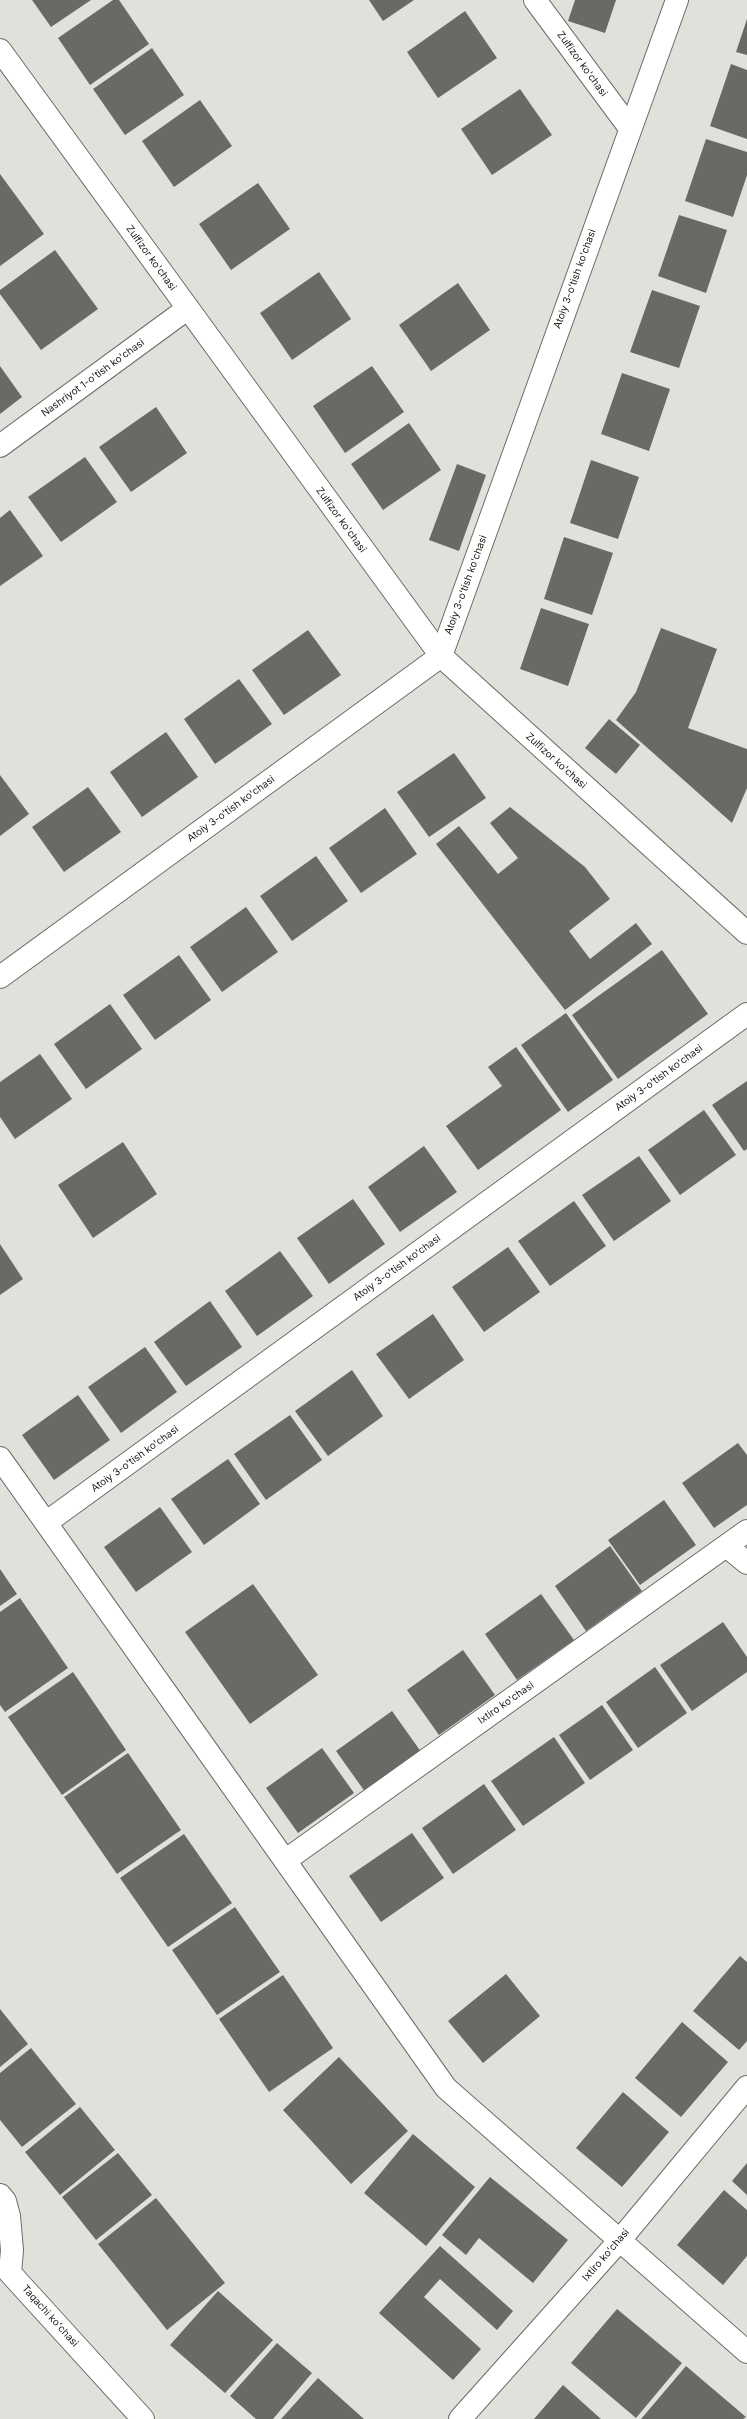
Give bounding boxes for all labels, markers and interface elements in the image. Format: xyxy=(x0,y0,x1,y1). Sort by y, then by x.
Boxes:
street label: Zulfizor ko'chasi xyxy=(554,29,610,99)
street label: Zulfizor ko'chasi xyxy=(123,223,179,293)
street label: Atoiy 3-o'tish ko'chasi xyxy=(551,228,599,330)
street label: Nashriyot 1-o'tish ko'chasi xyxy=(39,337,147,419)
street label: Zulfizor ko'chasi xyxy=(313,485,369,555)
street label: Atoiy 3-o'tish ko'chasi xyxy=(442,534,490,636)
street label: Zulfizor ko'chasi xyxy=(523,731,589,791)
street label: Atoiy 3-o'tish ko'chasi xyxy=(185,773,277,845)
street label: Atoiy 3-o'tish ko'chasi xyxy=(613,1042,705,1114)
street label: Atoiy 3-o'tish ko'chasi xyxy=(351,1232,443,1304)
street label: Atoiy 3-o'tish ko'chasi xyxy=(89,1423,181,1495)
street label: Ixtiro ko'chasi xyxy=(476,1679,536,1727)
street label: Ixtiro ko'chasi xyxy=(580,2226,632,2284)
street label: Taqachi koʻchasi xyxy=(19,2283,81,2349)

